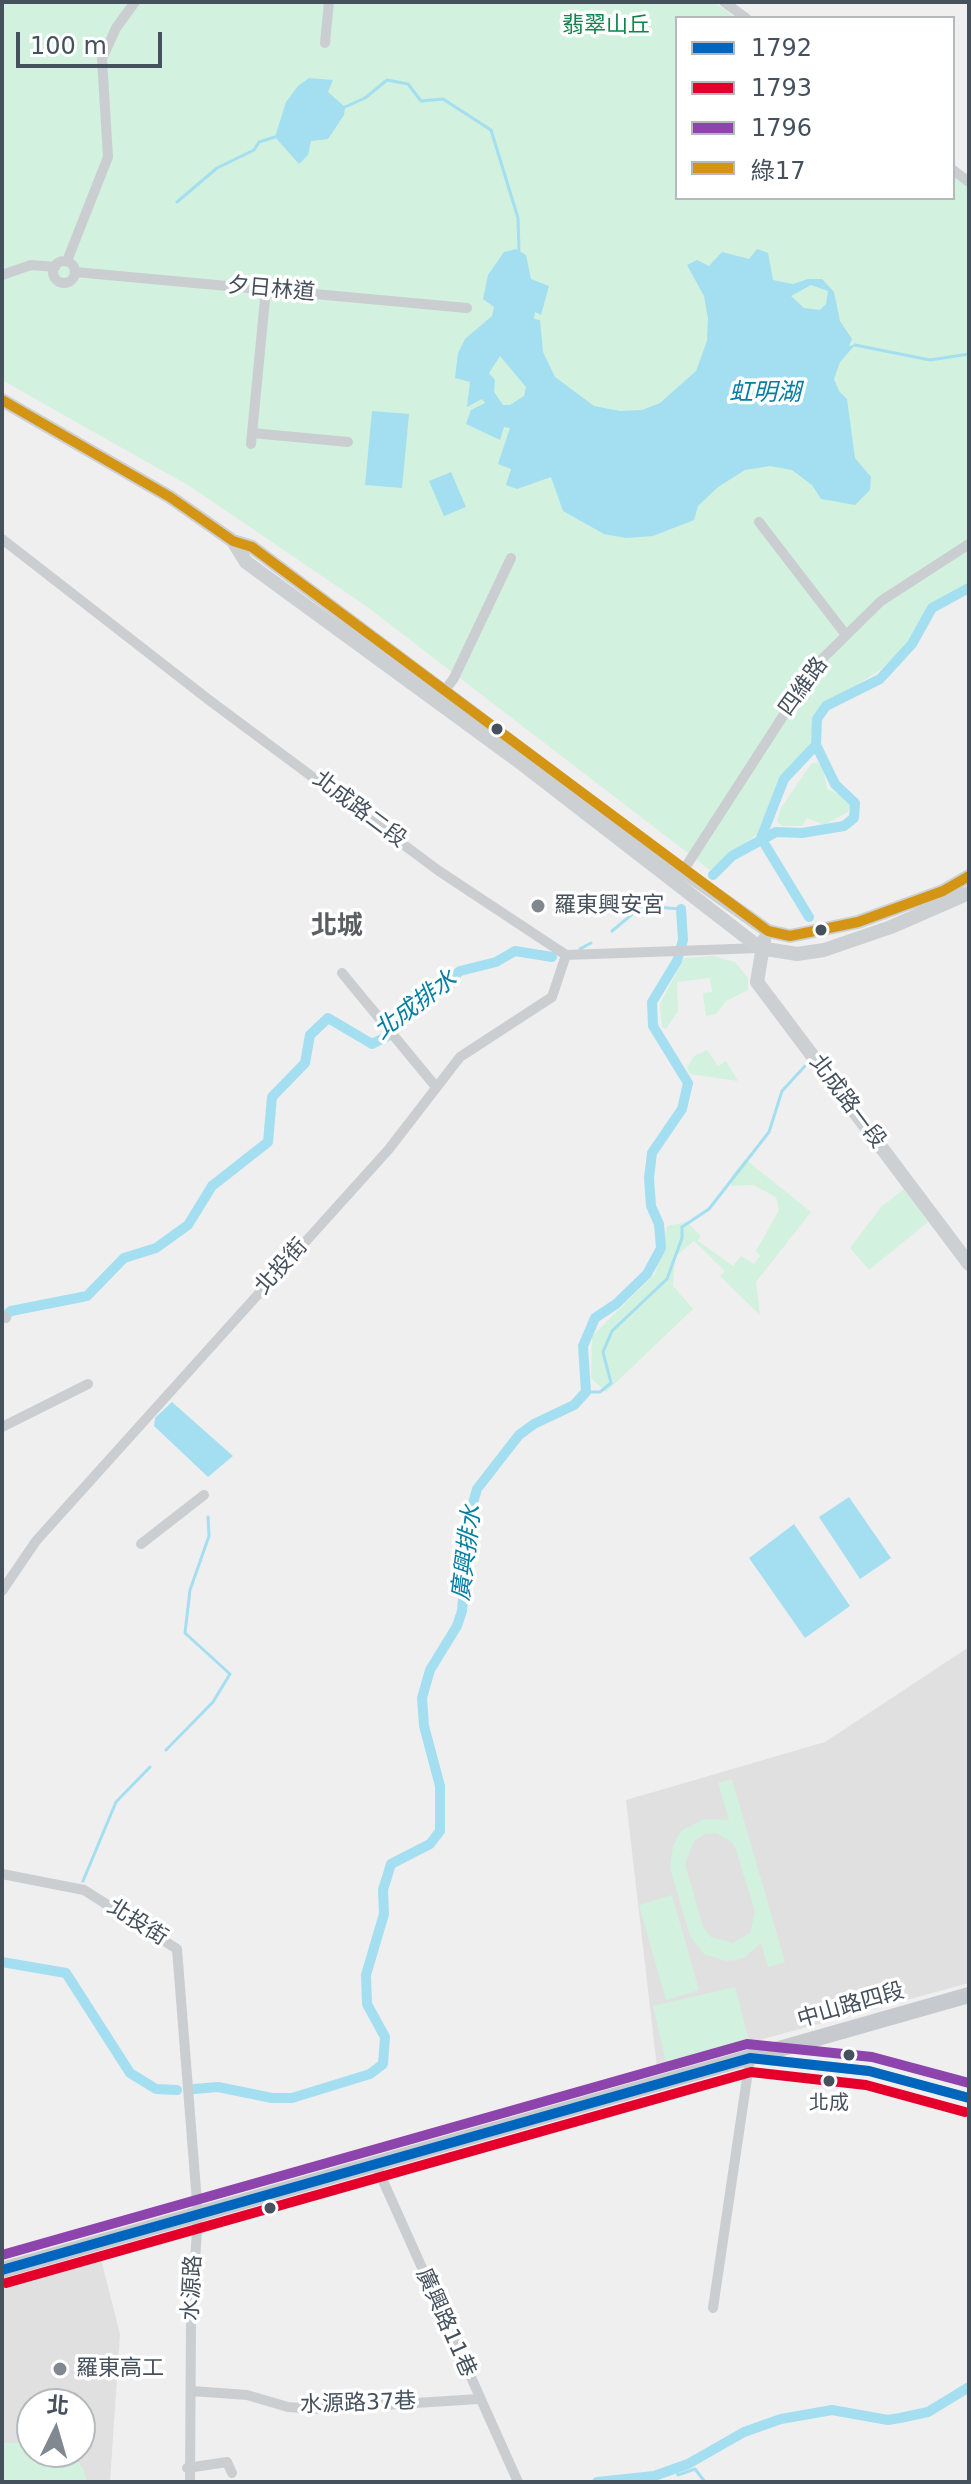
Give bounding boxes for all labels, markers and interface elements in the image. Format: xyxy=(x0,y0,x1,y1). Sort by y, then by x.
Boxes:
park label: 翡翠山丘 xyxy=(562,13,650,39)
scale bar xyxy=(20,16,166,66)
legend xyxy=(675,16,955,200)
text: 100 m xyxy=(30,32,107,60)
text: 1792 xyxy=(751,34,812,62)
text: 1793 xyxy=(751,74,812,102)
text: 1796 xyxy=(751,114,812,142)
text: 綠17 xyxy=(751,157,806,185)
street label: 夕日林道 xyxy=(226,273,316,307)
water label: 虹明湖 xyxy=(729,380,801,408)
street label: 四維路 xyxy=(774,653,834,721)
unlabelled marker xyxy=(489,721,505,737)
street label: 北成路二段 xyxy=(307,766,411,854)
place label: 羅東興安宮 xyxy=(554,893,664,919)
marker: 羅東興安宮 xyxy=(529,897,547,915)
district label: 北城 xyxy=(311,911,363,943)
unlabelled marker xyxy=(813,922,829,938)
water label: 北成排水 xyxy=(369,966,463,1046)
street label: 北成路一段 xyxy=(803,1050,891,1154)
street label: 北投街 xyxy=(250,1234,314,1300)
water label: 廣興排水 xyxy=(448,1504,488,1602)
street label: 北投街 xyxy=(102,1894,172,1952)
street label: 中山路四段 xyxy=(794,1978,908,2034)
unlabelled marker xyxy=(841,2047,857,2063)
marker: 北成 xyxy=(821,2073,837,2089)
place label: 北成 xyxy=(809,2092,849,2116)
unlabelled marker xyxy=(262,2200,278,2216)
street label: 水源路 xyxy=(178,2254,208,2322)
street label: 廣興路11巷 xyxy=(409,2265,481,2381)
place label: 羅東高工 xyxy=(76,2356,164,2382)
marker: 羅東高工 xyxy=(51,2360,69,2378)
north arrow xyxy=(16,2388,96,2468)
street label: 水源路37巷 xyxy=(300,2389,416,2419)
text: 北 xyxy=(46,2392,70,2419)

